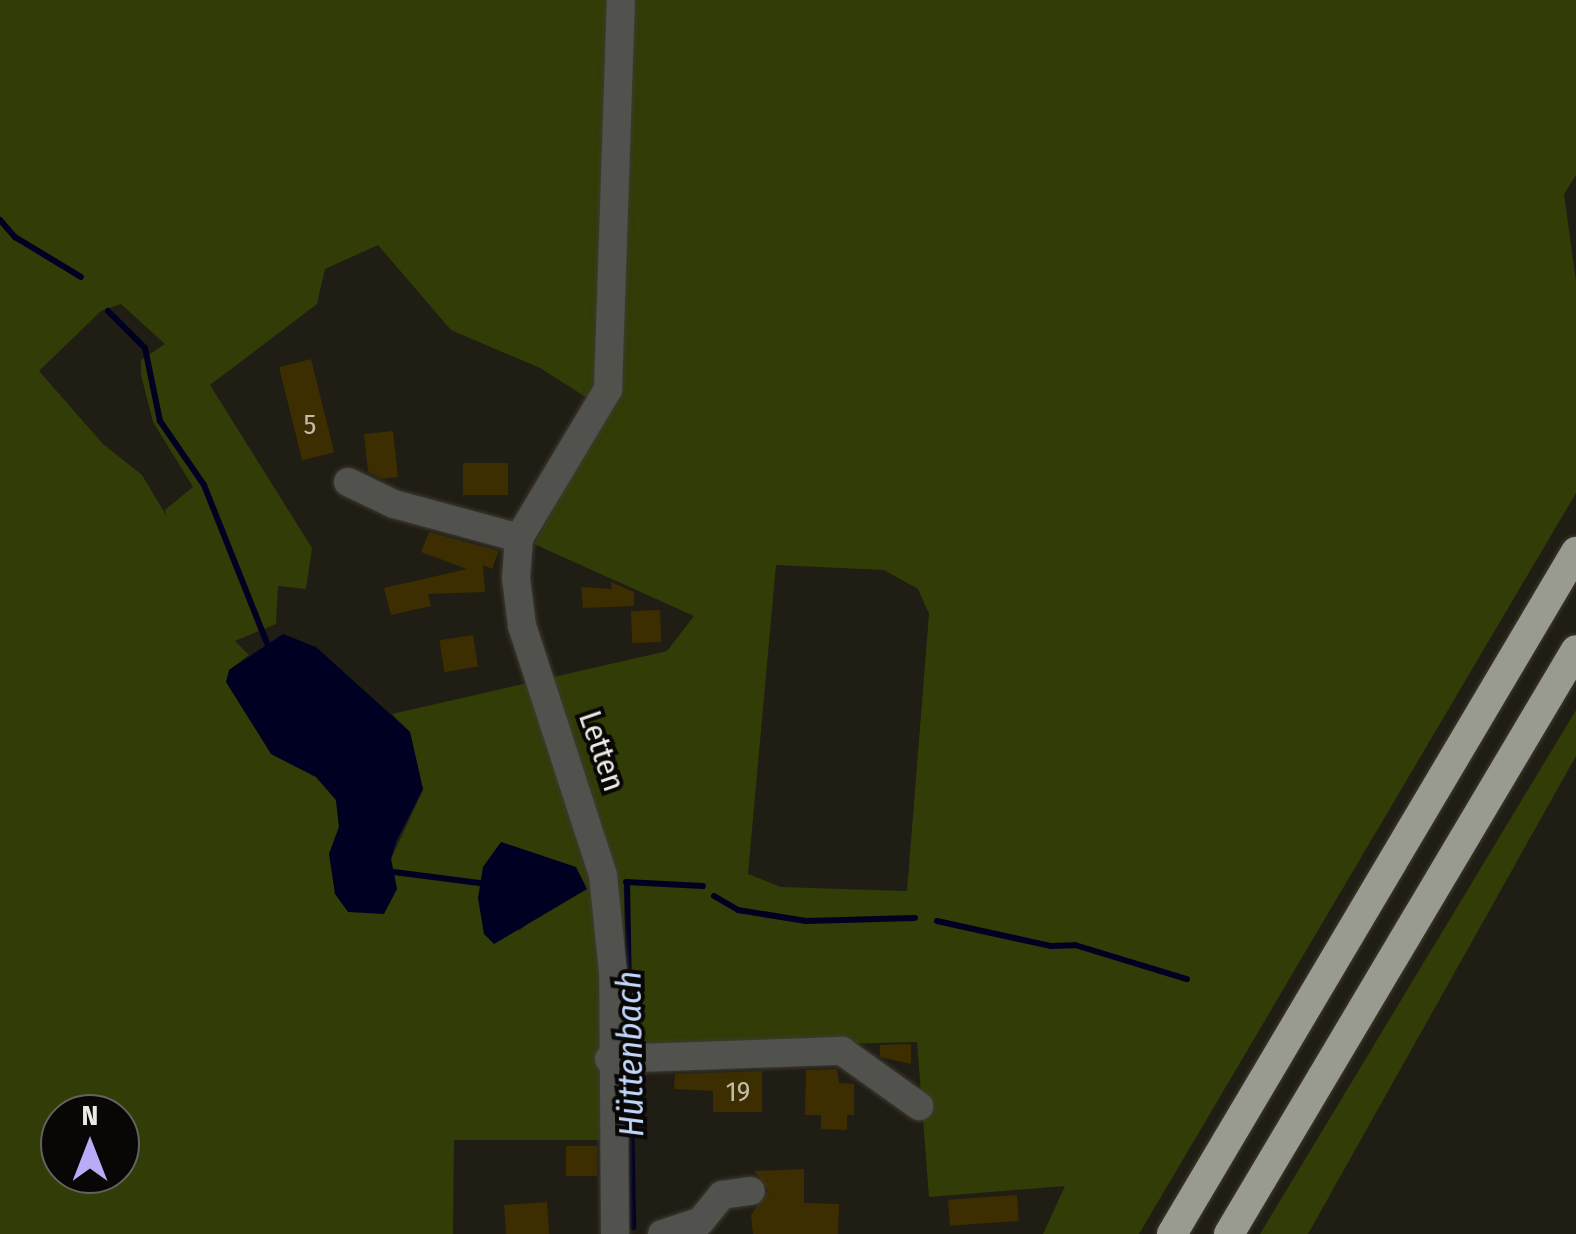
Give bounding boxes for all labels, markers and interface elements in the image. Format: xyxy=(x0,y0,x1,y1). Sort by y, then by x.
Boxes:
house number: 5 xyxy=(304,408,316,442)
street label: Letten xyxy=(570,706,634,796)
water label: Hüttenbach xyxy=(608,971,652,1137)
house number: 19 xyxy=(726,1075,750,1109)
north arrow xyxy=(40,1094,140,1194)
text: N xyxy=(82,1099,98,1132)

